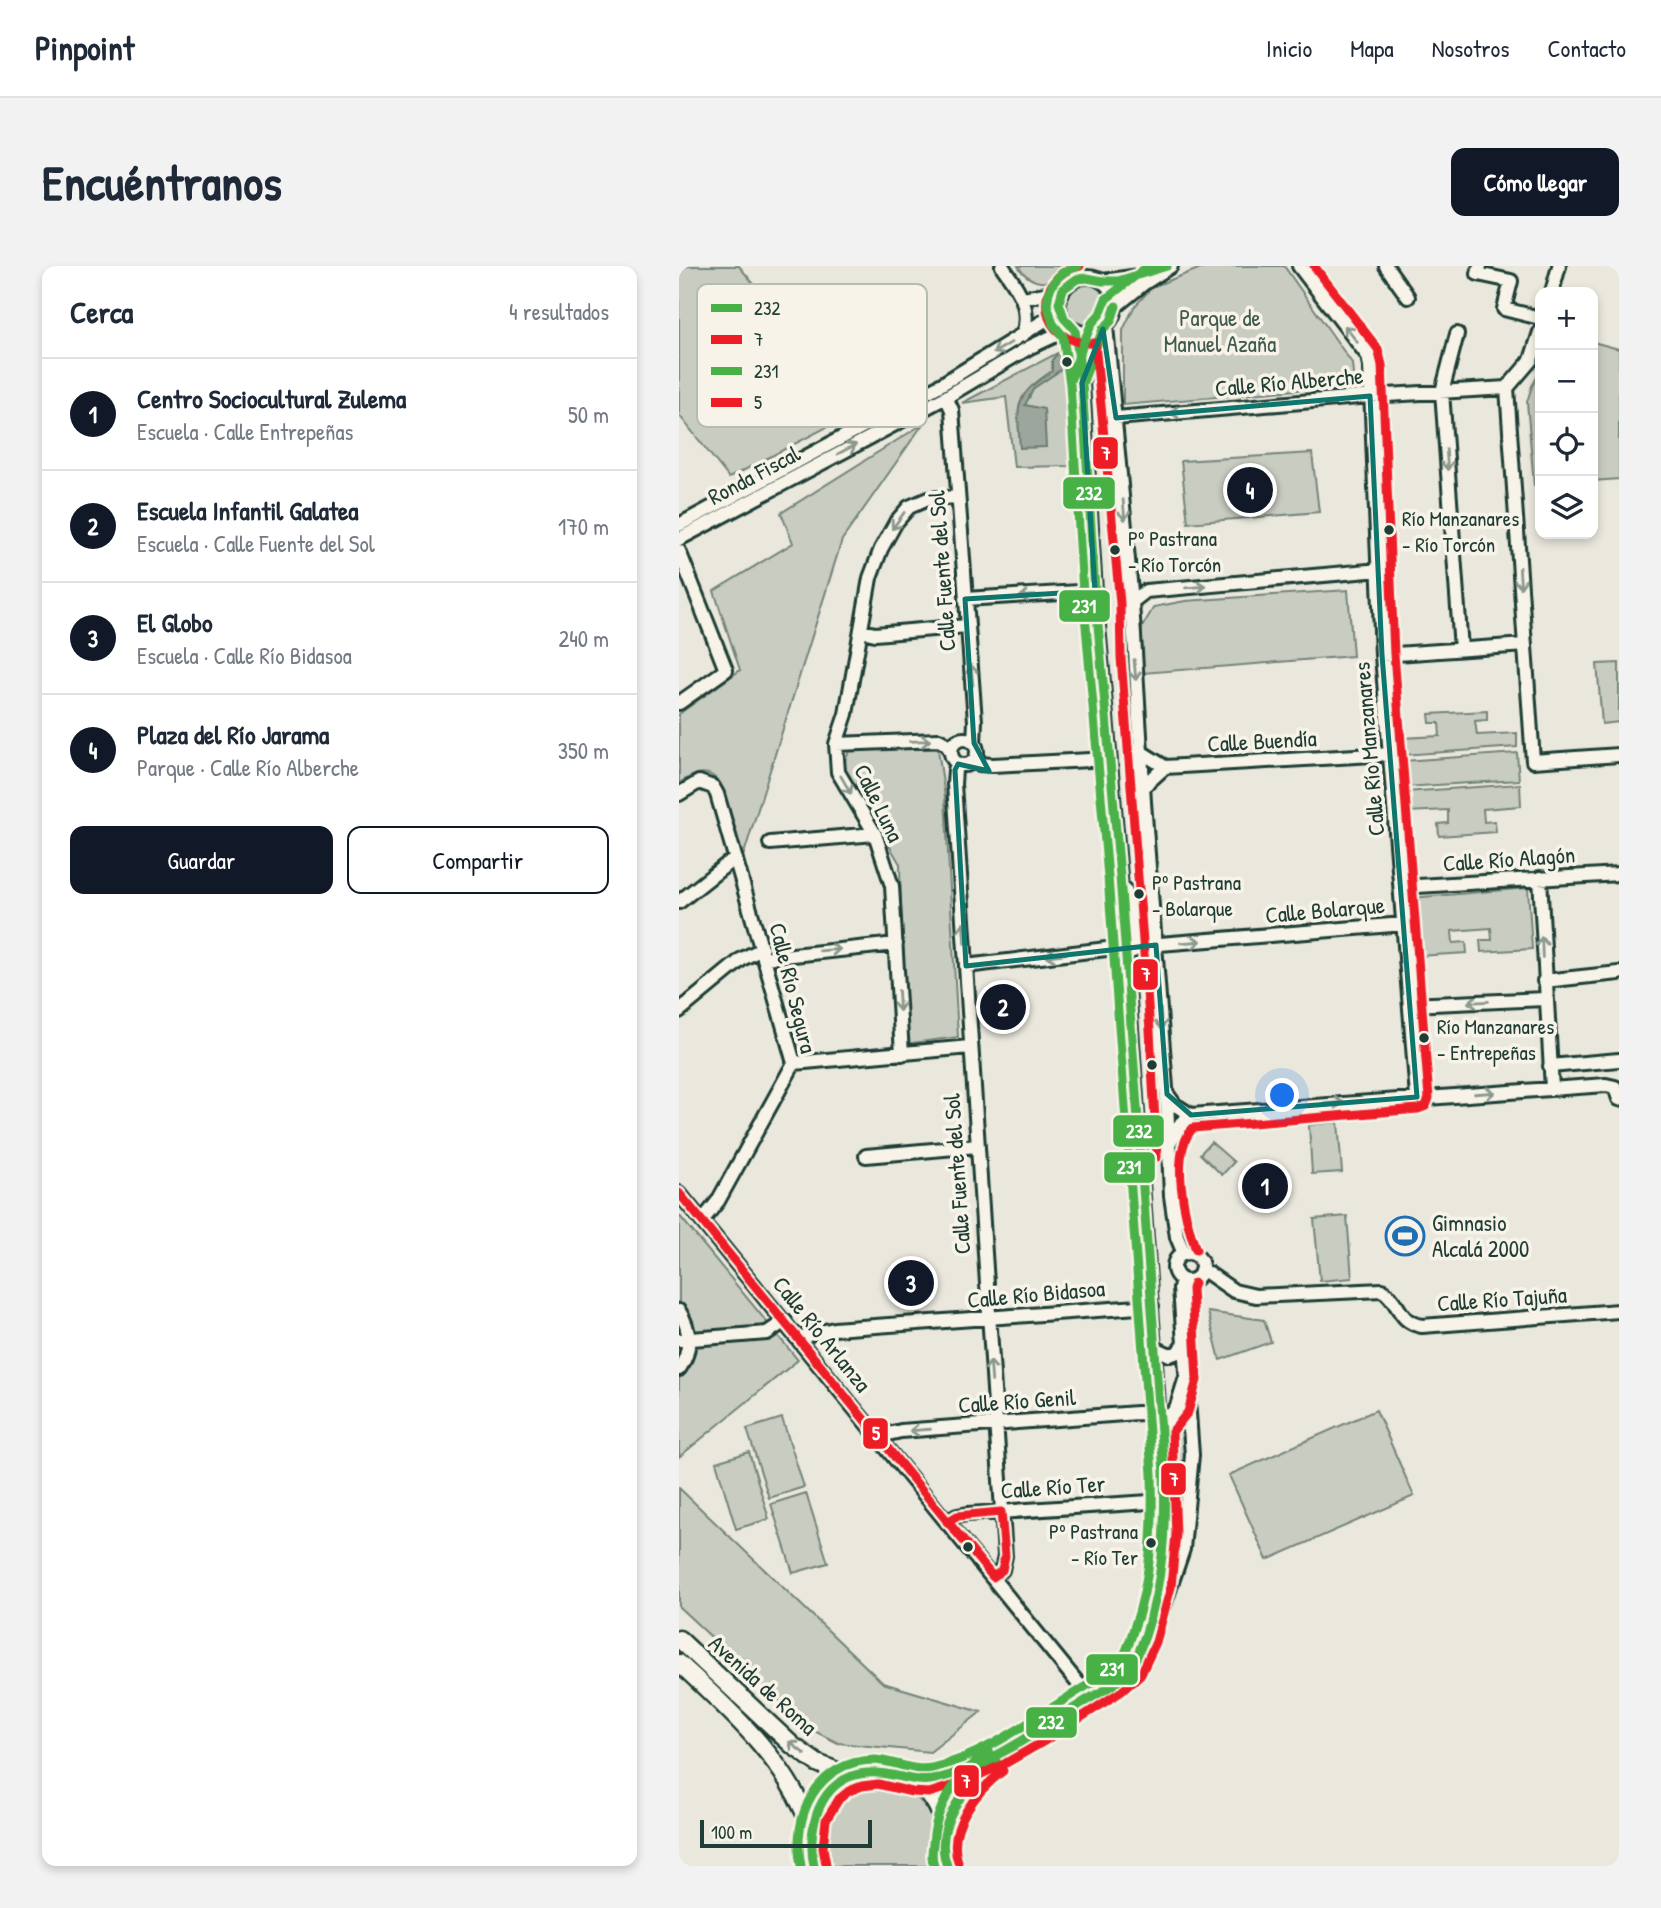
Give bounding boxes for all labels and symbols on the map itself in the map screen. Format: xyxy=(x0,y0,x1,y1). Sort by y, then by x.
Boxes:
legend xyxy=(697,284,927,427)
text: 232 xyxy=(754,295,780,321)
park label: Parque de Manuel Azaña xyxy=(1164,302,1276,359)
text: 7 xyxy=(754,326,763,352)
one-way arrow xyxy=(1343,326,1358,344)
one-way arrow xyxy=(993,341,1013,355)
unlabelled marker xyxy=(1060,355,1074,369)
text: 231 xyxy=(754,358,778,384)
street label: Calle Río Alberche xyxy=(1214,360,1364,403)
text: 5 xyxy=(754,389,762,415)
one-way arrow xyxy=(1169,406,1192,419)
line badge: 7 xyxy=(1092,436,1119,470)
street label: Ronda Fiscal xyxy=(702,437,806,512)
text: 7 xyxy=(1100,440,1111,466)
one-way arrow xyxy=(836,442,857,456)
one-way arrow xyxy=(1441,448,1454,471)
pin: 4 xyxy=(1227,464,1273,516)
line badge: 232 xyxy=(1062,476,1116,510)
text: 232 xyxy=(1076,480,1102,506)
street label: Calle Fuente del Sol xyxy=(920,489,963,653)
one-way arrow xyxy=(1118,498,1131,521)
place label: Río Manzanares - Río Torcón xyxy=(1402,504,1519,559)
one-way arrow xyxy=(891,511,905,530)
marker: Río Manzanares - Río Torcón xyxy=(1382,523,1396,537)
place label: Pº Pastrana - Río Torcón xyxy=(1128,524,1221,579)
marker: Pº Pastrana - Río Torcón xyxy=(1108,543,1122,557)
one-way arrow xyxy=(1514,566,1527,589)
one-way arrow xyxy=(1184,580,1207,593)
one-way arrow xyxy=(1019,589,1042,602)
line badge: 231 xyxy=(1058,589,1111,623)
text: 231 xyxy=(1072,593,1096,619)
one-way arrow xyxy=(1129,658,1142,681)
street label: Calle Río Manzanares xyxy=(1345,661,1392,837)
one-way arrow xyxy=(965,664,978,687)
street label: Calle Buendía xyxy=(1206,722,1317,759)
one-way arrow xyxy=(908,734,931,747)
street label: Calle Luna xyxy=(847,759,912,847)
one-way arrow xyxy=(839,774,853,794)
street label: Calle Río Alagón xyxy=(1442,838,1576,879)
place label: Pº Pastrana - Bolarque xyxy=(1152,868,1241,923)
marker: Pº Pastrana - Bolarque xyxy=(1132,887,1146,901)
street label: Calle Bolarque xyxy=(1264,889,1386,930)
street label: Calle Río Segura xyxy=(762,920,825,1056)
one-way arrow xyxy=(957,922,970,944)
one-way arrow xyxy=(1180,935,1202,948)
one-way arrow xyxy=(1536,936,1549,959)
one-way arrow xyxy=(818,943,841,956)
one-way arrow xyxy=(1045,948,1067,961)
line badge: 7 xyxy=(1132,958,1159,991)
text: 7 xyxy=(1140,961,1151,987)
pin: 2 xyxy=(980,981,1026,1033)
one-way arrow xyxy=(893,990,906,1012)
one-way arrow xyxy=(1466,996,1489,1009)
one-way arrow xyxy=(1155,1007,1168,1030)
place label: Río Manzanares - Entrepeñas xyxy=(1437,1012,1554,1067)
marker: Río Manzanares - Entrepeñas xyxy=(1417,1031,1431,1045)
unlabelled marker xyxy=(1145,1058,1159,1072)
your location xyxy=(1265,1078,1299,1112)
one-way arrow xyxy=(1473,1086,1496,1099)
street label: Calle Fuente del Sol xyxy=(935,1092,978,1256)
one-way arrow xyxy=(1321,1096,1344,1109)
line badge: 232 xyxy=(1112,1114,1165,1148)
text: 232 xyxy=(1126,1118,1152,1144)
line badge: 231 xyxy=(1103,1151,1156,1184)
text: 231 xyxy=(1117,1154,1141,1180)
pin: 1 xyxy=(1242,1160,1288,1212)
place label: Gimnasio Alcalá 2000 xyxy=(1432,1207,1529,1264)
sports icon: Gimnasio Alcalá 2000 xyxy=(1384,1215,1426,1257)
pin: 3 xyxy=(888,1257,934,1309)
street label: Calle Río Arlanza xyxy=(766,1269,879,1398)
street label: Calle Río Bidasoa xyxy=(966,1272,1106,1315)
street label: Calle Río Tajuña xyxy=(1436,1279,1568,1318)
one-way arrow xyxy=(984,1360,997,1383)
street label: Calle Río Genil xyxy=(957,1381,1078,1420)
line badge: 5 xyxy=(862,1417,889,1450)
text: 5 xyxy=(872,1420,881,1446)
one-way arrow xyxy=(909,1423,932,1436)
line badge: 7 xyxy=(1160,1462,1187,1496)
text: 7 xyxy=(1168,1466,1179,1492)
street label: Calle Río Ter xyxy=(1000,1467,1107,1506)
place label: Pº Pastrana - Río Ter xyxy=(1049,1517,1138,1572)
marker: Pº Pastrana - Río Ter xyxy=(1144,1536,1158,1550)
unlabelled marker xyxy=(961,1540,975,1554)
street label: Avenida de Roma xyxy=(702,1628,824,1742)
line badge: 231 xyxy=(1085,1653,1139,1686)
text: 231 xyxy=(1100,1656,1124,1682)
line badge: 232 xyxy=(1025,1706,1078,1739)
text: 232 xyxy=(1038,1709,1064,1735)
one-way arrow xyxy=(789,1741,807,1756)
line badge: 7 xyxy=(953,1764,980,1798)
text: 7 xyxy=(960,1768,971,1794)
scale bar xyxy=(700,1817,871,1849)

